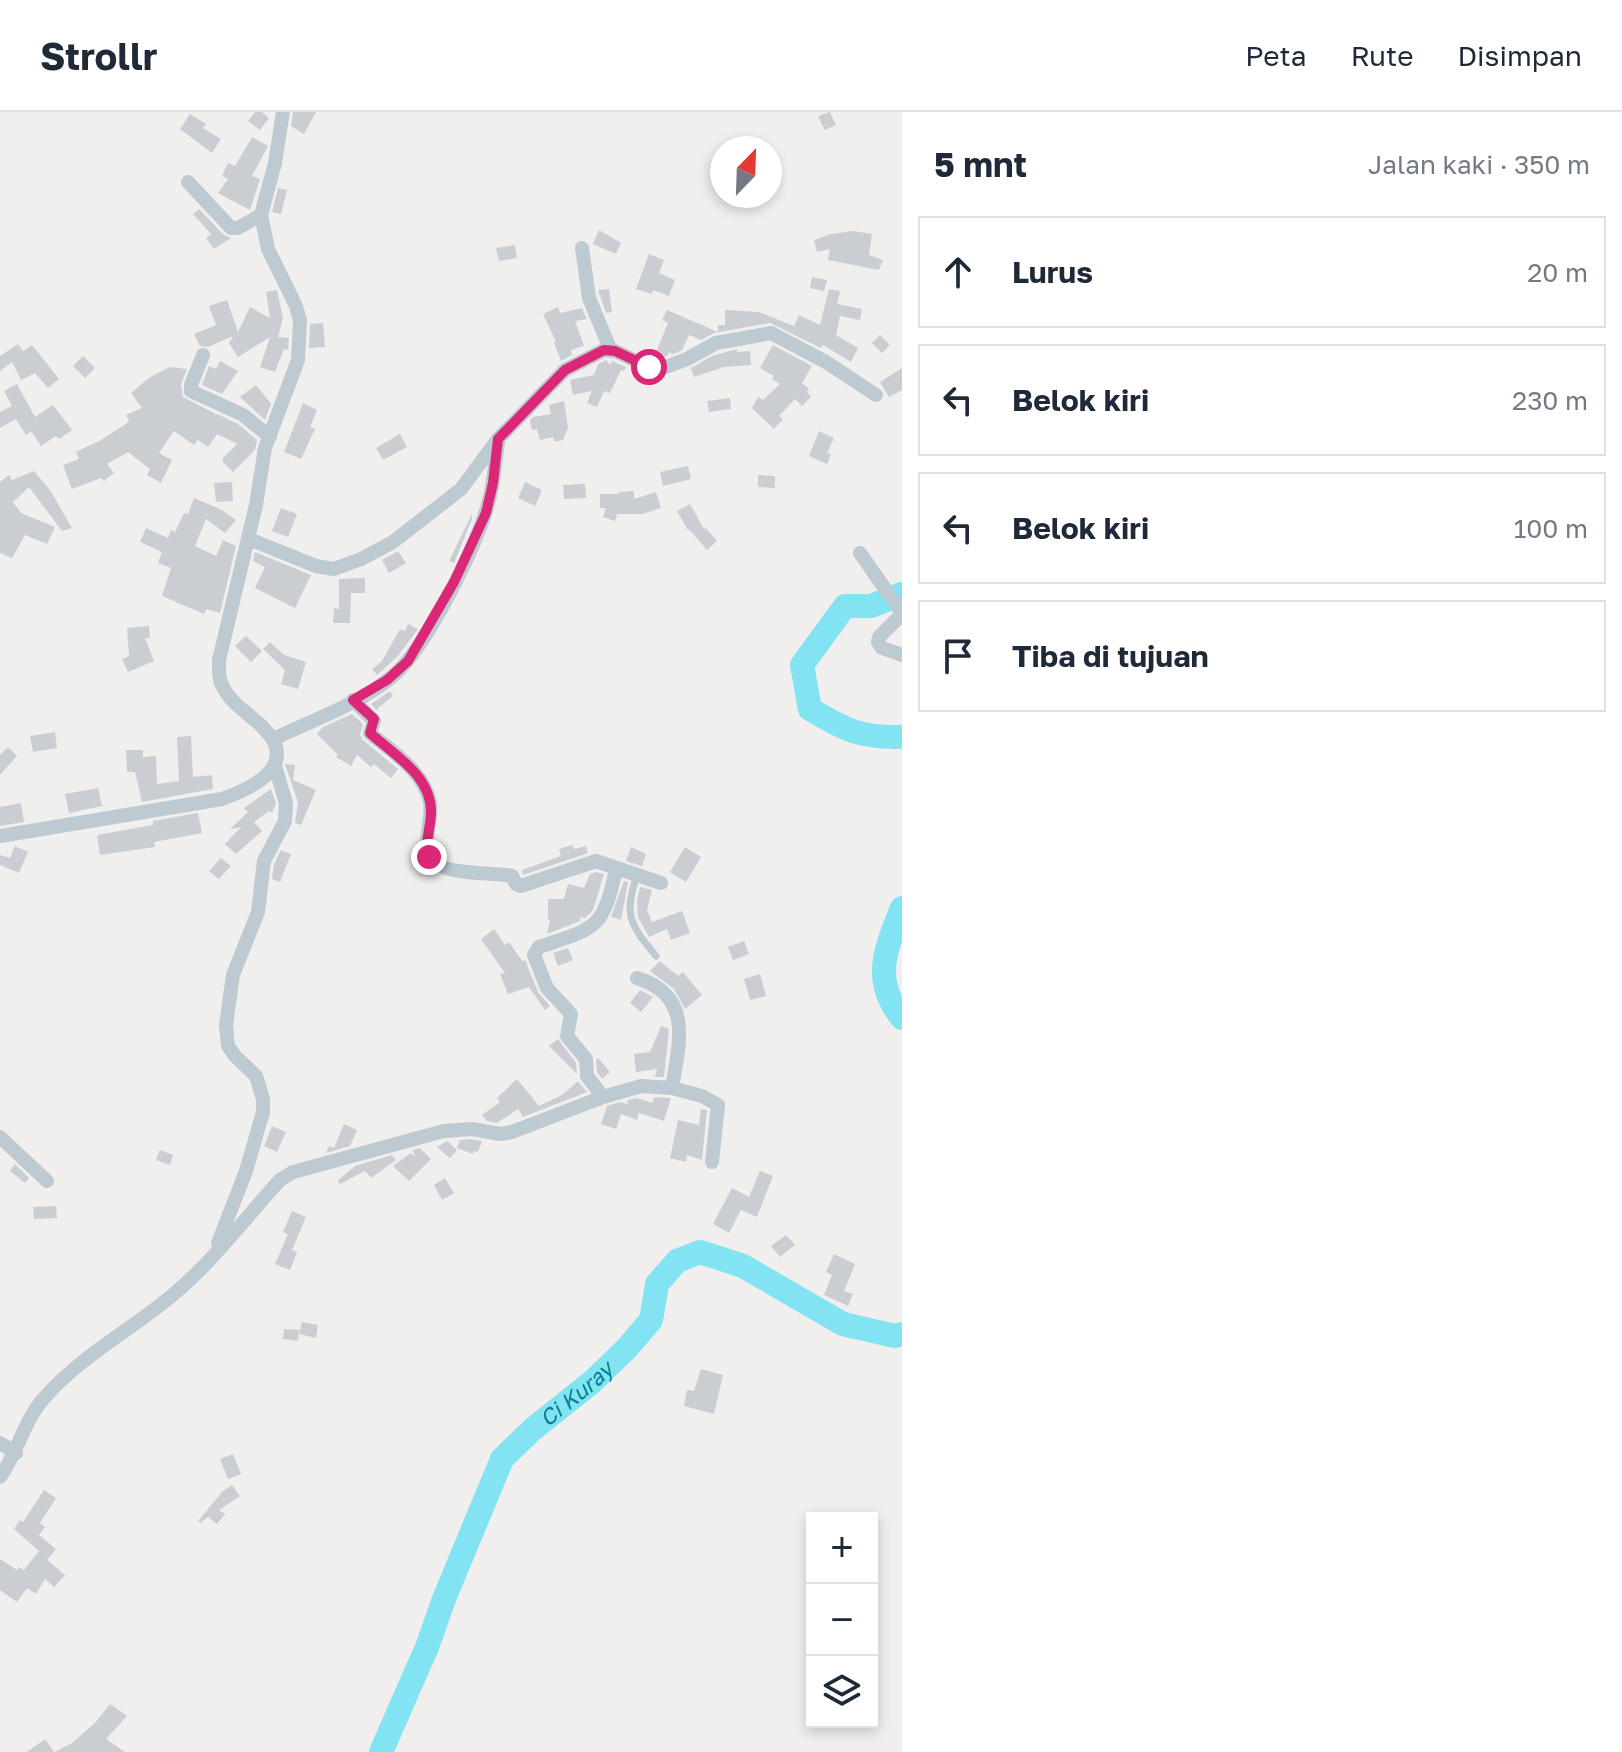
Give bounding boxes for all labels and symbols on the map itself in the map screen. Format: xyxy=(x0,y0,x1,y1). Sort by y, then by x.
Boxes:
north arrow xyxy=(710,136,782,208)
route start xyxy=(631,349,667,385)
route end xyxy=(411,839,447,875)
water label: Ci Kuray xyxy=(534,1353,620,1432)

